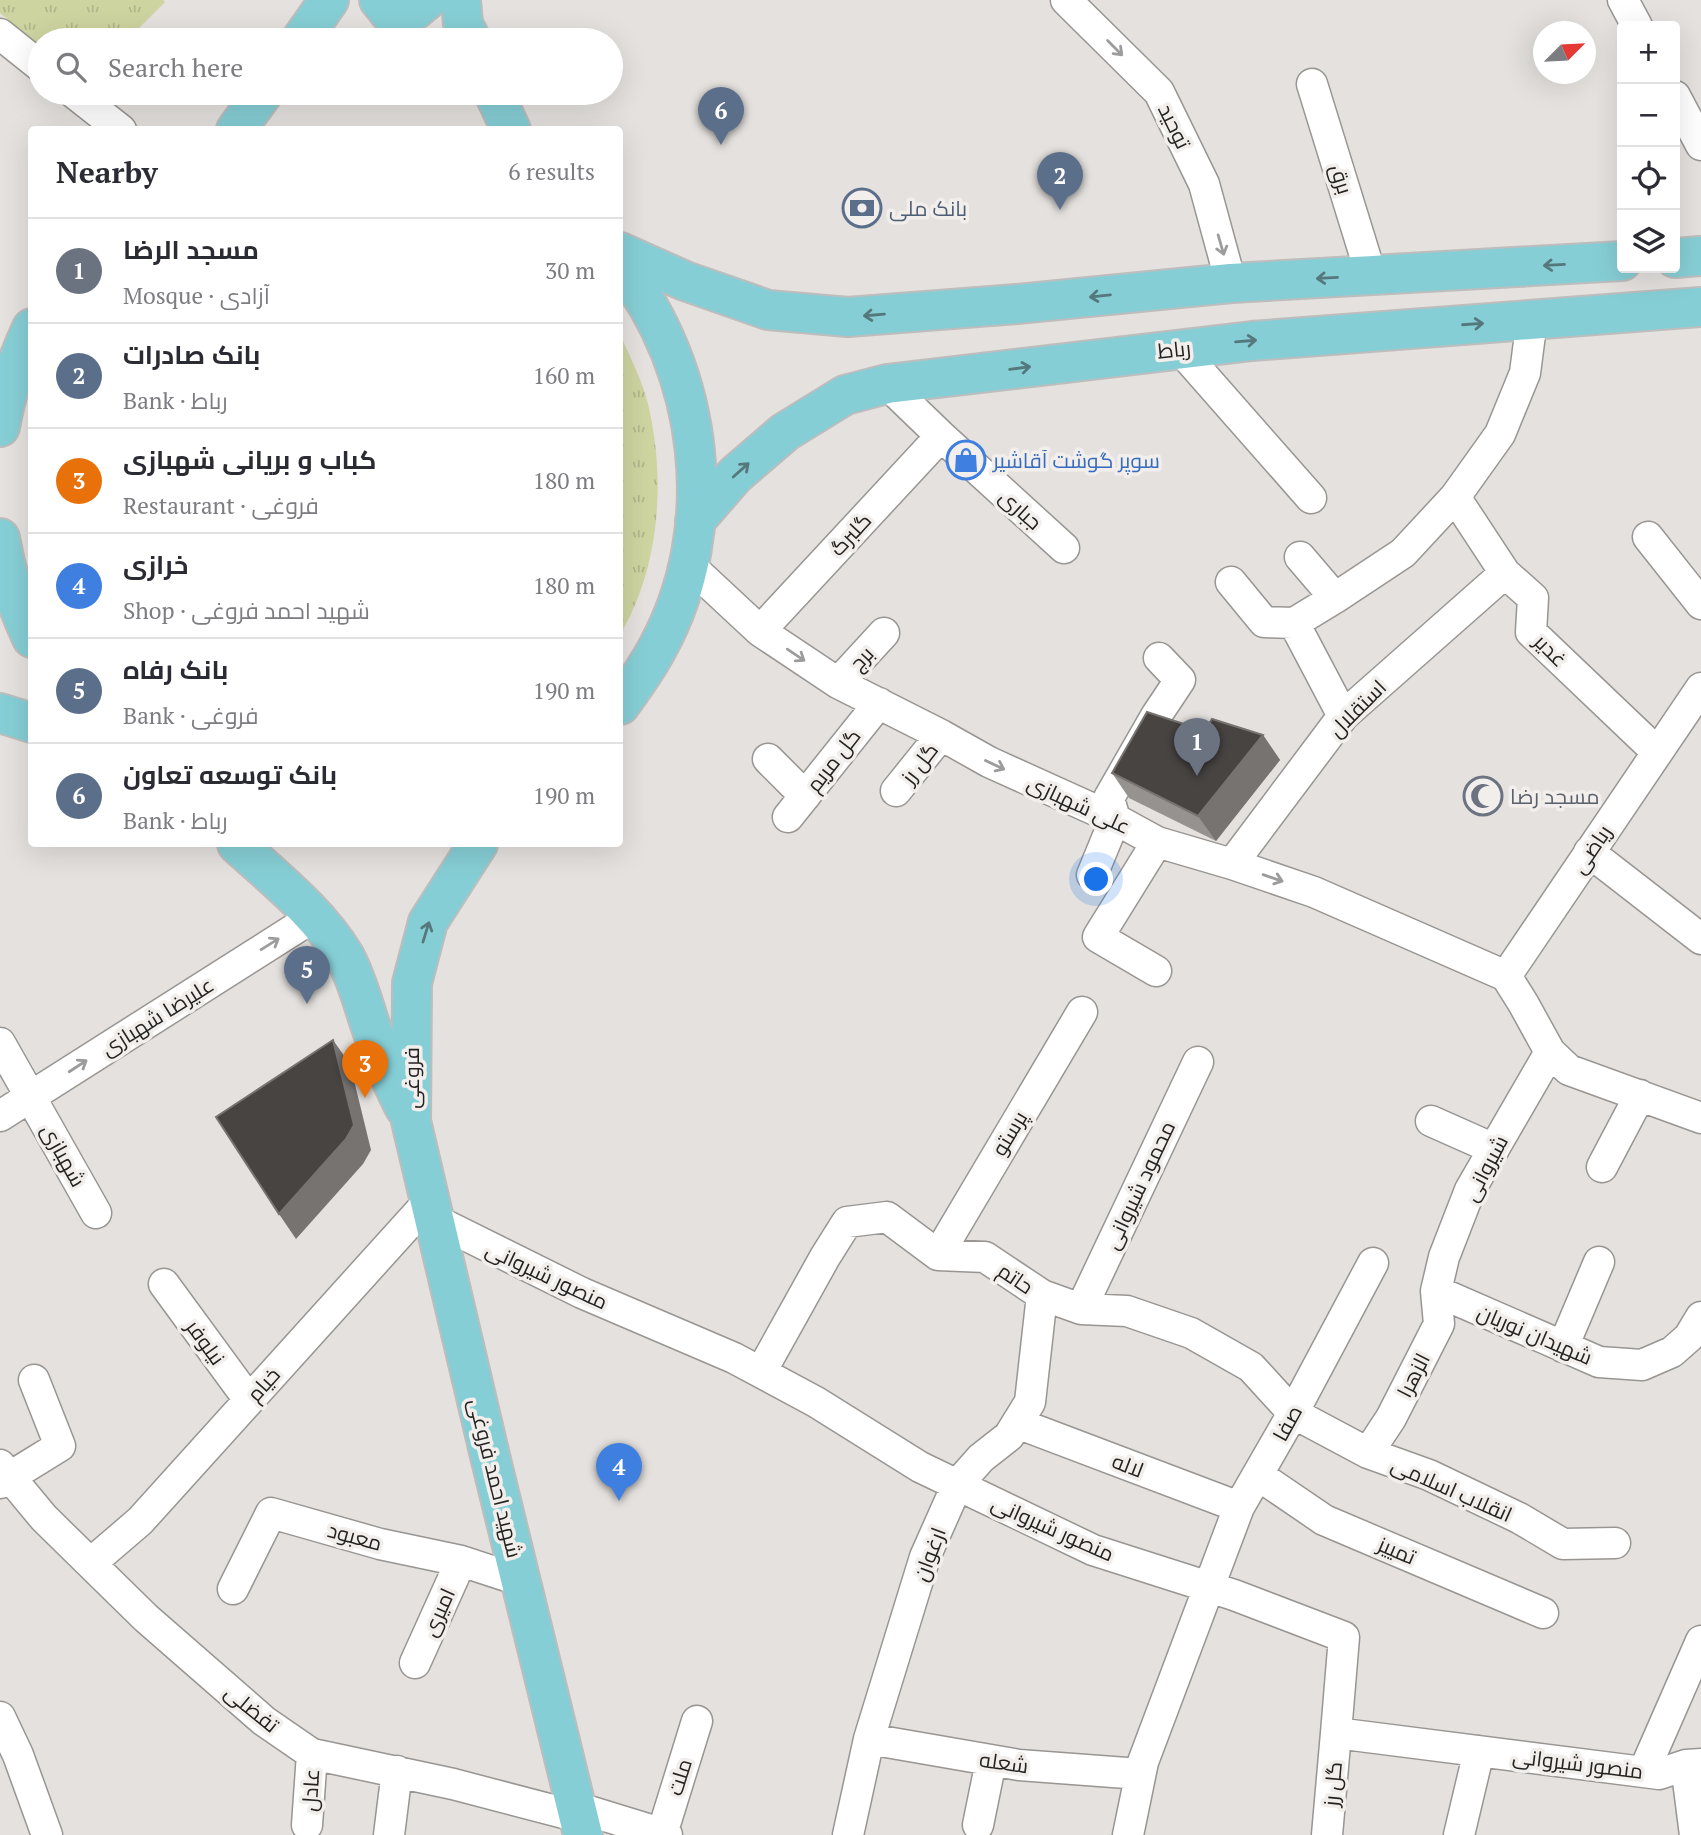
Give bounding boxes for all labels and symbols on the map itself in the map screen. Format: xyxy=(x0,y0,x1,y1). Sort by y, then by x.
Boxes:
north arrow xyxy=(1533,21,1596,84)
one-way arrow xyxy=(1106,39,1123,56)
pin: 6 xyxy=(698,87,744,145)
street label: توحید xyxy=(1152,99,1198,154)
pin: 2 xyxy=(1037,152,1083,210)
street label: برق xyxy=(1324,161,1360,197)
bank icon: بانک ملی xyxy=(841,187,883,229)
place label: بانک ملی xyxy=(889,194,967,222)
one-way arrow xyxy=(1215,233,1228,255)
one-way arrow xyxy=(1543,259,1566,272)
one-way arrow xyxy=(1316,271,1339,284)
one-way arrow xyxy=(1089,290,1112,303)
one-way arrow xyxy=(863,309,885,322)
one-way arrow xyxy=(1461,317,1484,330)
street label: رباط xyxy=(1156,333,1192,365)
one-way arrow xyxy=(1234,335,1257,348)
one-way arrow xyxy=(1008,361,1031,374)
shop icon: سوپر گوشت آقاشیر xyxy=(945,439,987,481)
place label: سوپر گوشت آقاشیر xyxy=(992,446,1160,475)
one-way arrow xyxy=(732,462,750,478)
street label: جباری xyxy=(994,482,1048,536)
street label: گلبرگ xyxy=(823,506,877,562)
street label: غدیر xyxy=(1528,627,1573,672)
street label: برج xyxy=(843,640,880,677)
one-way arrow xyxy=(786,648,805,663)
street label: استقلال xyxy=(1322,673,1392,743)
pin: 1 xyxy=(1174,718,1220,776)
street label: گل مریم xyxy=(799,723,867,798)
street label: گل رز xyxy=(893,737,944,790)
one-way arrow xyxy=(984,758,1005,772)
street label: علی شهبازی xyxy=(1023,768,1135,840)
mosque icon: مسجد رضا xyxy=(1462,775,1504,817)
place label: مسجد رضا xyxy=(1510,782,1599,810)
street label: ریاضی xyxy=(1565,819,1617,879)
your location xyxy=(1079,862,1113,896)
one-way arrow xyxy=(1262,872,1284,885)
one-way arrow xyxy=(420,921,433,943)
one-way arrow xyxy=(260,937,279,951)
pin: 5 xyxy=(284,946,330,1004)
street label: علیرضا شهبازی xyxy=(95,970,219,1062)
pin: 3 xyxy=(342,1040,388,1098)
street label: فروغی xyxy=(397,1047,425,1109)
one-way arrow xyxy=(68,1059,87,1074)
street label: پرستو xyxy=(985,1105,1034,1161)
street label: محمود شیروانی xyxy=(1097,1116,1181,1254)
street label: شهبازی xyxy=(35,1119,93,1191)
street label: شیروانی xyxy=(1456,1130,1514,1206)
street label: منصور شیروانی xyxy=(482,1235,612,1315)
street label: حاتم xyxy=(992,1256,1039,1301)
street label: شهیدان نوریان xyxy=(1473,1297,1597,1371)
street label: نیلوفر xyxy=(180,1313,232,1370)
street label: الزهرا xyxy=(1390,1348,1436,1402)
street label: خیام xyxy=(240,1361,287,1408)
street label: شهید احمد فروغی xyxy=(463,1396,529,1560)
street label: صفا xyxy=(1266,1400,1308,1446)
pin: 4 xyxy=(596,1443,642,1501)
street label: لاله xyxy=(1108,1446,1148,1484)
street label: انقلاب اسلامی xyxy=(1387,1450,1517,1528)
street label: منصور شیروانی xyxy=(987,1488,1119,1568)
street label: معبود xyxy=(325,1515,385,1557)
street label: ارغوان xyxy=(906,1523,952,1585)
street label: تمییز xyxy=(1373,1529,1421,1571)
street label: امیری xyxy=(415,1583,461,1641)
street label: تفضلی xyxy=(219,1678,285,1739)
street label: منصور شیروانی xyxy=(1511,1741,1645,1785)
street label: شعله xyxy=(978,1745,1030,1779)
street label: ملت xyxy=(660,1755,698,1799)
street label: گل رز xyxy=(1316,1760,1348,1809)
street label: عادل xyxy=(295,1768,325,1812)

